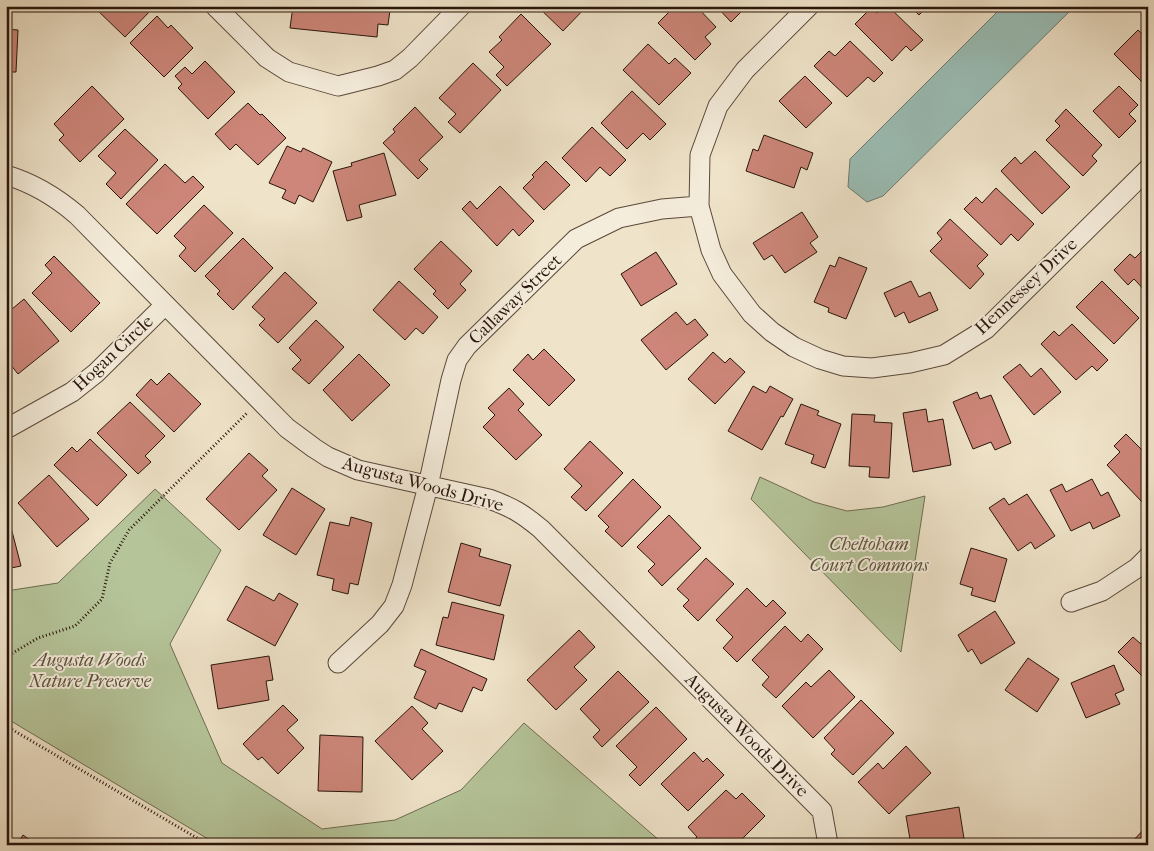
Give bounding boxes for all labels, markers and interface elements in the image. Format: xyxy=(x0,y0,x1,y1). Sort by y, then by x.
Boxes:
street label: Hennessey Drive xyxy=(971,234,1082,339)
street label: Callaway Street xyxy=(465,250,566,349)
street label: Hogan Circle xyxy=(69,311,158,396)
street label: Augusta Woods Drive xyxy=(339,453,506,516)
park label: Cheltoham Court Commons xyxy=(809,534,929,576)
park label: Augusta Woods Nature Preserve xyxy=(28,650,152,692)
street label: Augusta Woods Drive xyxy=(680,669,813,802)

